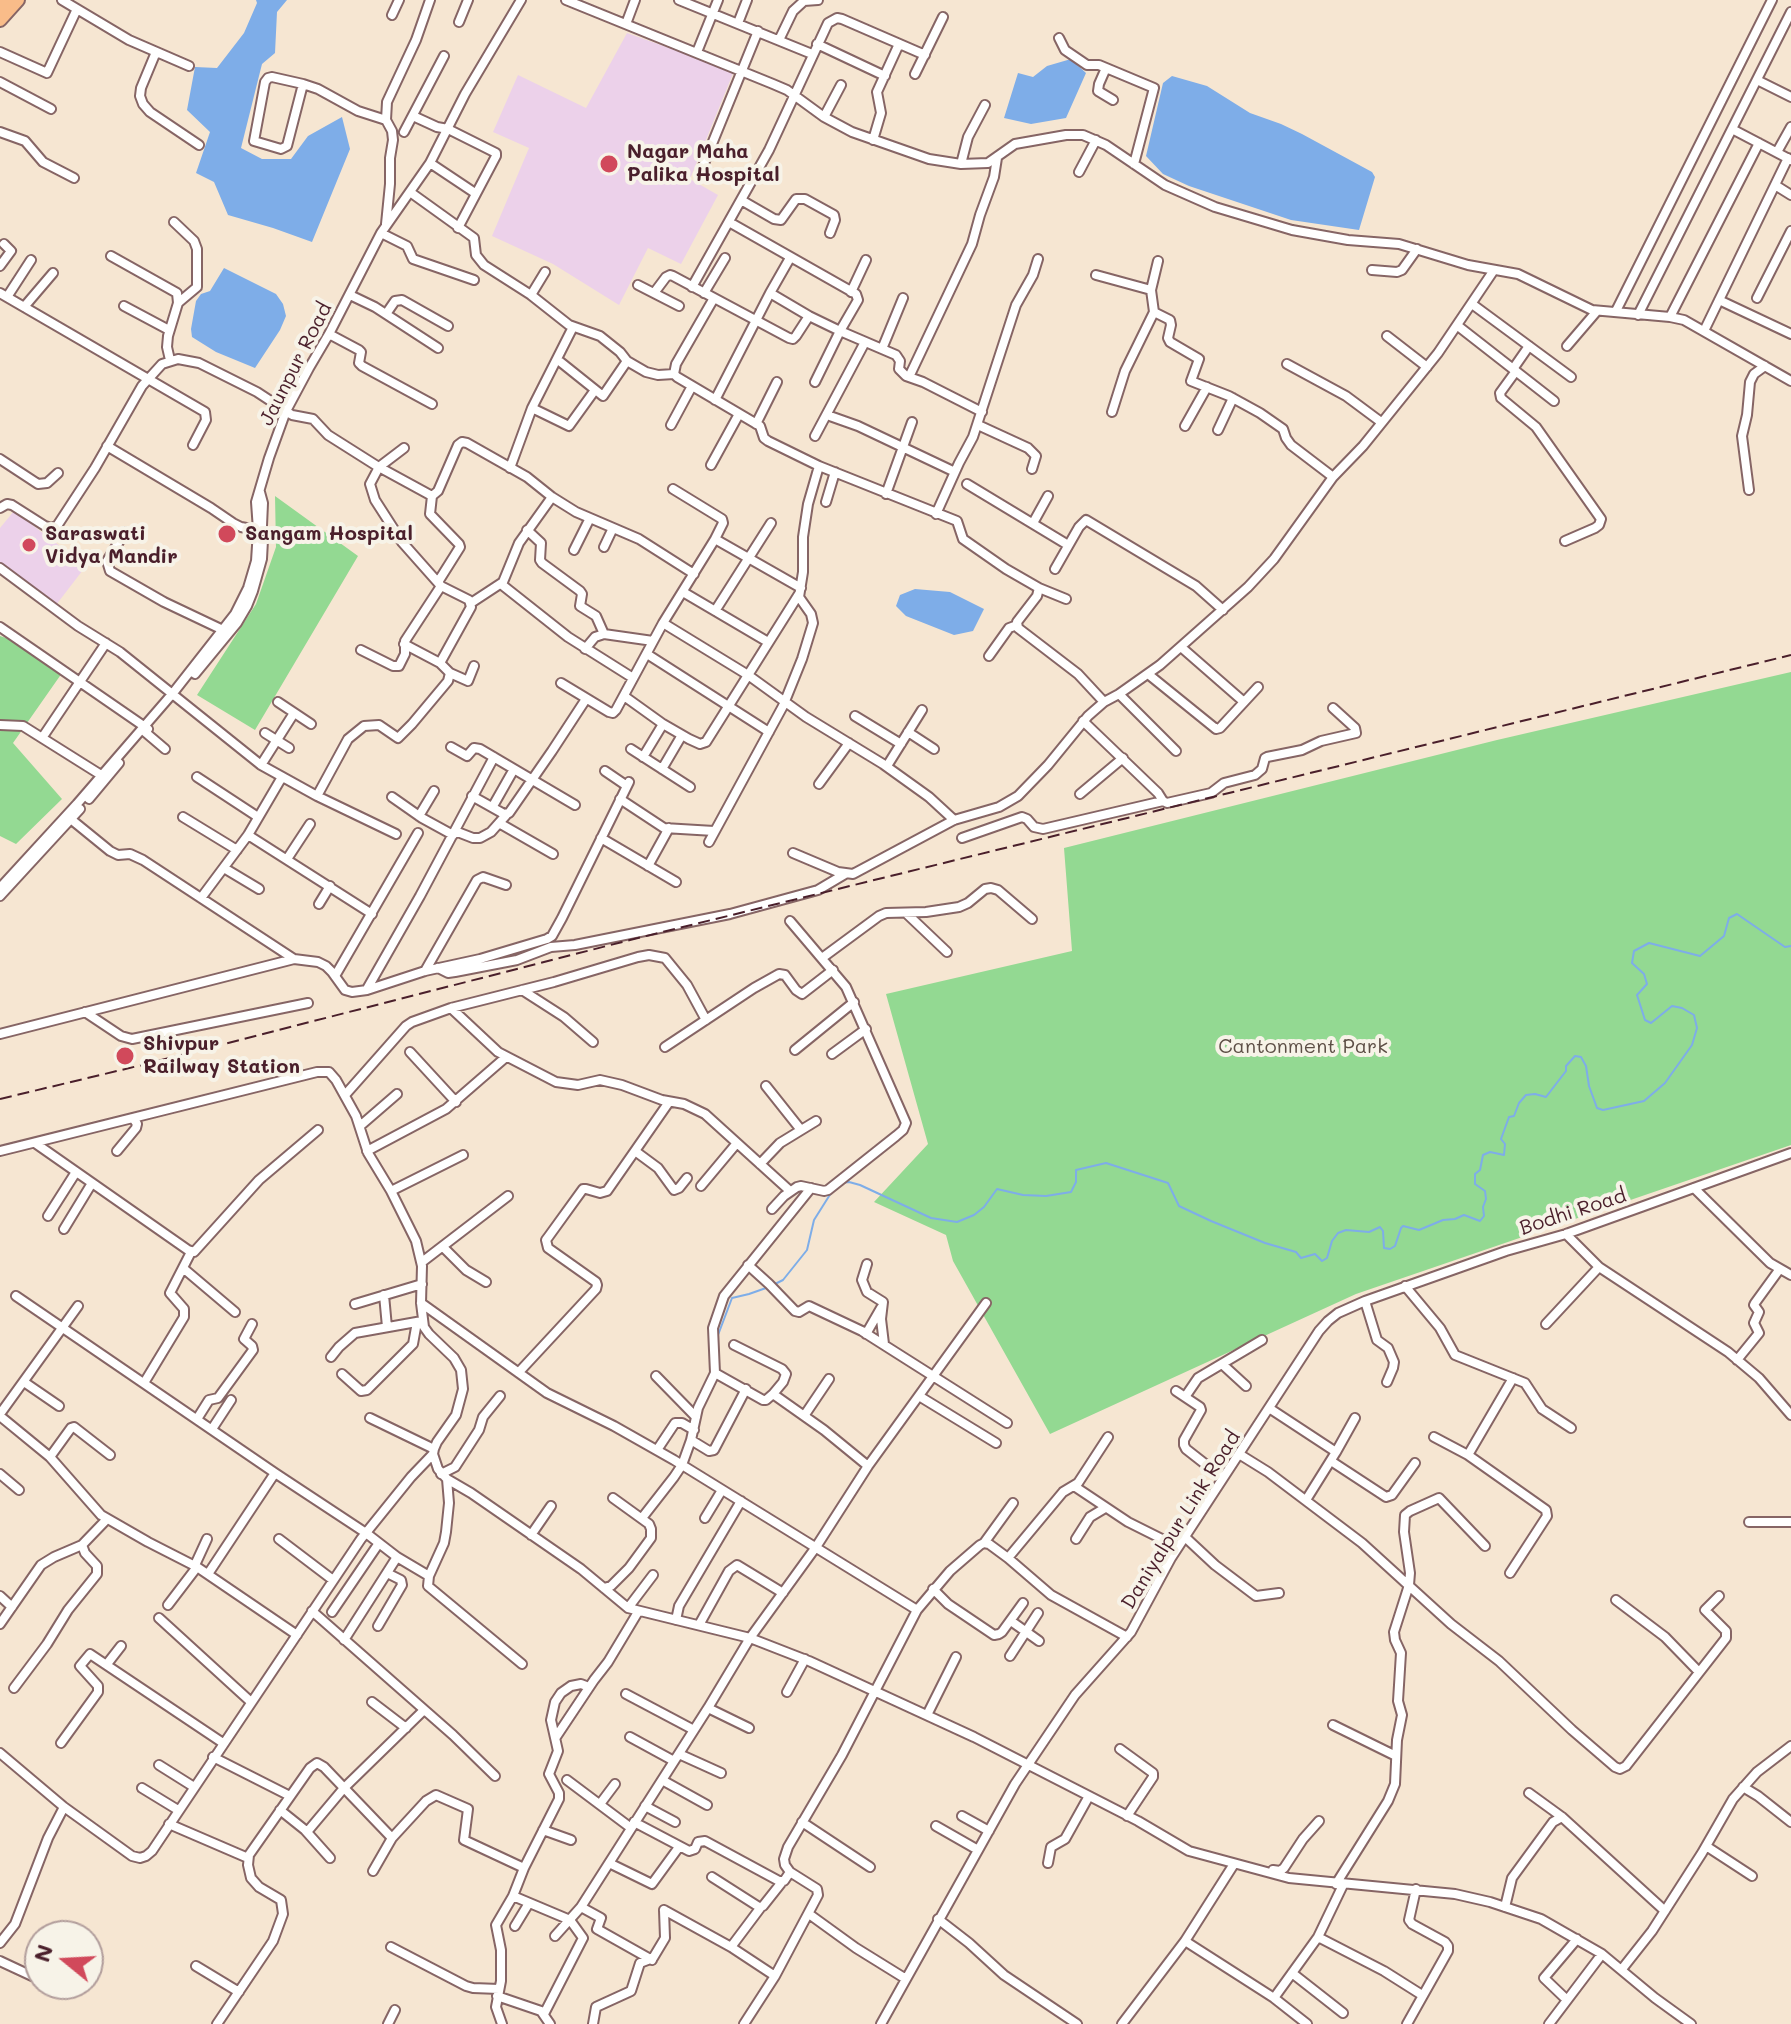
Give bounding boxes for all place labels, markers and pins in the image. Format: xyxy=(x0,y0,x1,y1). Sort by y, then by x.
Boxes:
place label: Nagar Maha Palika Hospital xyxy=(627,140,780,187)
marker: Nagar Maha Palika Hospital xyxy=(598,153,620,175)
place label: Saraswati Vidya Mandir xyxy=(45,522,178,569)
place label: Sangam Hospital xyxy=(245,522,413,546)
marker: Sangam Hospital xyxy=(216,523,238,545)
marker: Saraswati Vidya Mandir xyxy=(20,536,38,554)
place label: Shivpur Railway Station xyxy=(143,1032,300,1079)
marker: Shivpur Railway Station xyxy=(114,1045,136,1067)

